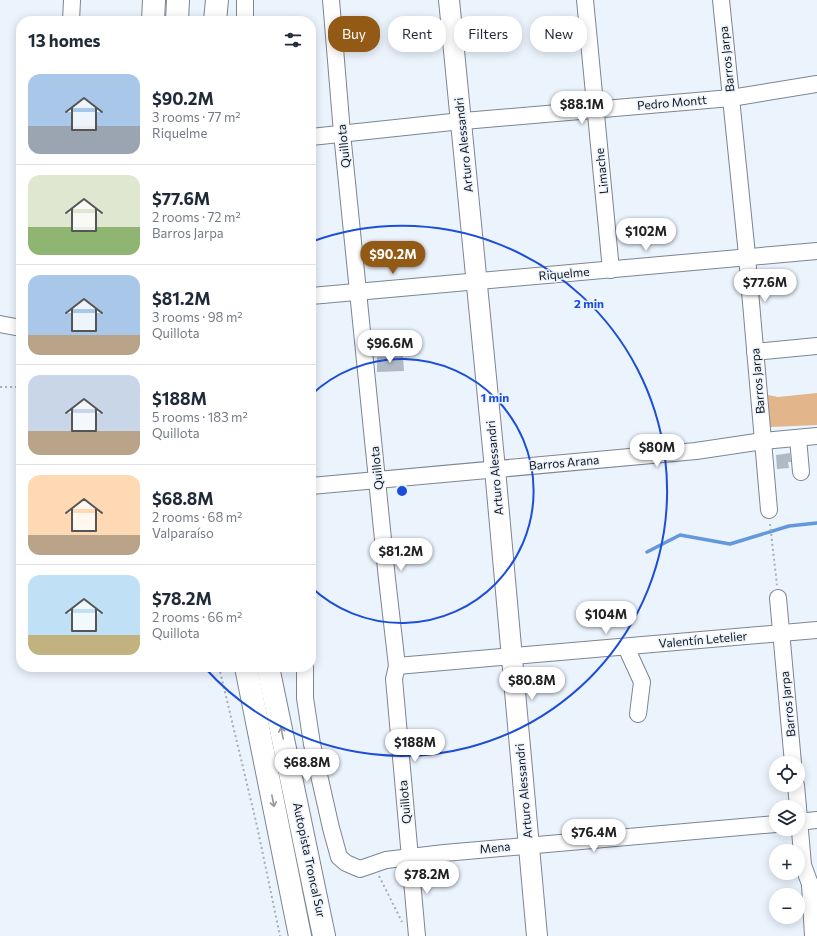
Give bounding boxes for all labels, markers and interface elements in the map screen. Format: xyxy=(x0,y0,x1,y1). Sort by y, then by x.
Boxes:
chip: Buy xyxy=(328,16,380,52)
chip: Rent xyxy=(388,16,446,52)
chip: Filters xyxy=(454,16,522,52)
chip: New xyxy=(530,16,587,52)
street label: Barros Jarpa xyxy=(716,25,737,93)
icon: filters xyxy=(282,29,304,51)
text: 13 homes xyxy=(28,30,101,51)
text: $90.2M xyxy=(152,88,214,109)
icon: home xyxy=(60,90,108,138)
pin: $88.1M xyxy=(549,91,615,125)
street label: Pedro Montt xyxy=(636,92,707,112)
text: $88.1M xyxy=(560,96,604,112)
street label: Arturo Alessandri xyxy=(451,97,475,193)
text: 3 rooms · 77 m² xyxy=(152,109,241,125)
street label: Quillota xyxy=(334,124,352,169)
text: Riquelme xyxy=(152,125,207,141)
street label: Limache xyxy=(592,148,610,195)
text: $77.6M xyxy=(152,188,210,209)
icon: home xyxy=(60,191,108,239)
text: 2 rooms · 72 m² xyxy=(152,209,241,225)
pin: $102M xyxy=(618,218,674,252)
text: $102M xyxy=(625,223,667,239)
text: Barros Jarpa xyxy=(152,225,224,241)
pin: $90.2M xyxy=(360,241,426,275)
text: $90.2M xyxy=(369,246,417,262)
street label: Riquelme xyxy=(538,264,590,282)
pin: $77.6M xyxy=(732,269,798,303)
text: $77.6M xyxy=(743,274,787,290)
text: $81.2M xyxy=(152,288,211,309)
icon: home xyxy=(60,291,108,339)
text: 2 min xyxy=(574,296,604,310)
text: 3 rooms · 98 m² xyxy=(152,309,243,325)
text: Quillota xyxy=(152,325,200,341)
pin: $96.6M xyxy=(357,330,423,364)
text: $96.6M xyxy=(366,335,414,351)
street label: Barros Jarpa xyxy=(747,347,768,415)
text: $188M xyxy=(152,388,207,409)
text: 1 min xyxy=(481,390,509,404)
icon: home xyxy=(60,391,108,439)
text: 5 rooms · 183 m² xyxy=(152,409,248,425)
street label: Arturo Alessandri xyxy=(483,420,505,516)
text: Quillota xyxy=(152,425,200,441)
pin: $80M xyxy=(633,434,681,468)
text: $80M xyxy=(639,439,675,455)
street label: Quillota xyxy=(367,446,385,491)
street label: Barros Arana xyxy=(528,452,600,472)
centre of rings xyxy=(395,484,409,498)
text: $68.8M xyxy=(152,488,214,509)
icon: home xyxy=(60,491,108,539)
text: 2 rooms · 68 m² xyxy=(152,509,242,525)
text: Valparaíso xyxy=(152,525,214,541)
pin: $81.2M xyxy=(368,538,434,572)
text: $81.2M xyxy=(379,543,423,559)
text: $78.2M xyxy=(152,588,212,609)
icon: home xyxy=(60,591,108,639)
pin: $104M xyxy=(578,601,634,635)
text: $104M xyxy=(585,606,627,622)
text: 2 rooms · 66 m² xyxy=(152,609,242,625)
text: Quillota xyxy=(152,625,200,641)
street label: Valentín Letelier xyxy=(658,628,748,650)
pin: $80.8M xyxy=(499,667,565,701)
street label: Barros Jarpa xyxy=(777,670,798,738)
text: $80.8M xyxy=(508,672,556,688)
one-way arrow xyxy=(278,727,286,740)
pin: $188M xyxy=(387,729,443,763)
text: $188M xyxy=(394,734,436,750)
street label: Arturo Alessandri xyxy=(512,743,534,839)
pin: $68.8M xyxy=(274,749,340,783)
text: $68.8M xyxy=(283,754,331,770)
map controls xyxy=(769,756,805,924)
button: locate xyxy=(769,756,805,792)
street label: Quillota xyxy=(395,780,413,825)
one-way arrow xyxy=(269,794,277,807)
button: layers xyxy=(769,800,805,836)
street label: Autopista Troncal Sur xyxy=(291,801,329,919)
pin: $76.4M xyxy=(561,819,627,853)
text: $76.4M xyxy=(571,824,617,840)
street label: Mena xyxy=(479,838,511,856)
button: + xyxy=(769,844,805,880)
pin: $78.2M xyxy=(394,861,460,895)
text: $78.2M xyxy=(404,866,450,882)
button: − xyxy=(769,888,805,924)

